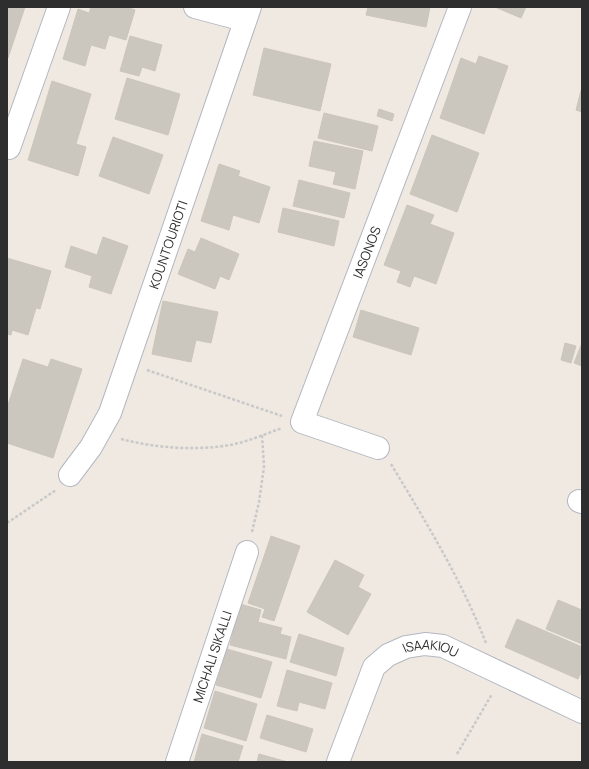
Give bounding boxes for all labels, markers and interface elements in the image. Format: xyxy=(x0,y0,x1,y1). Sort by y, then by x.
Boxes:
street label: KOUNTOURIOTI xyxy=(144,198,192,291)
street label: IASONOS xyxy=(348,223,385,281)
street label: MICHALI SIKALLI xyxy=(188,608,236,705)
street label: ISAAKIOU xyxy=(399,635,462,661)

